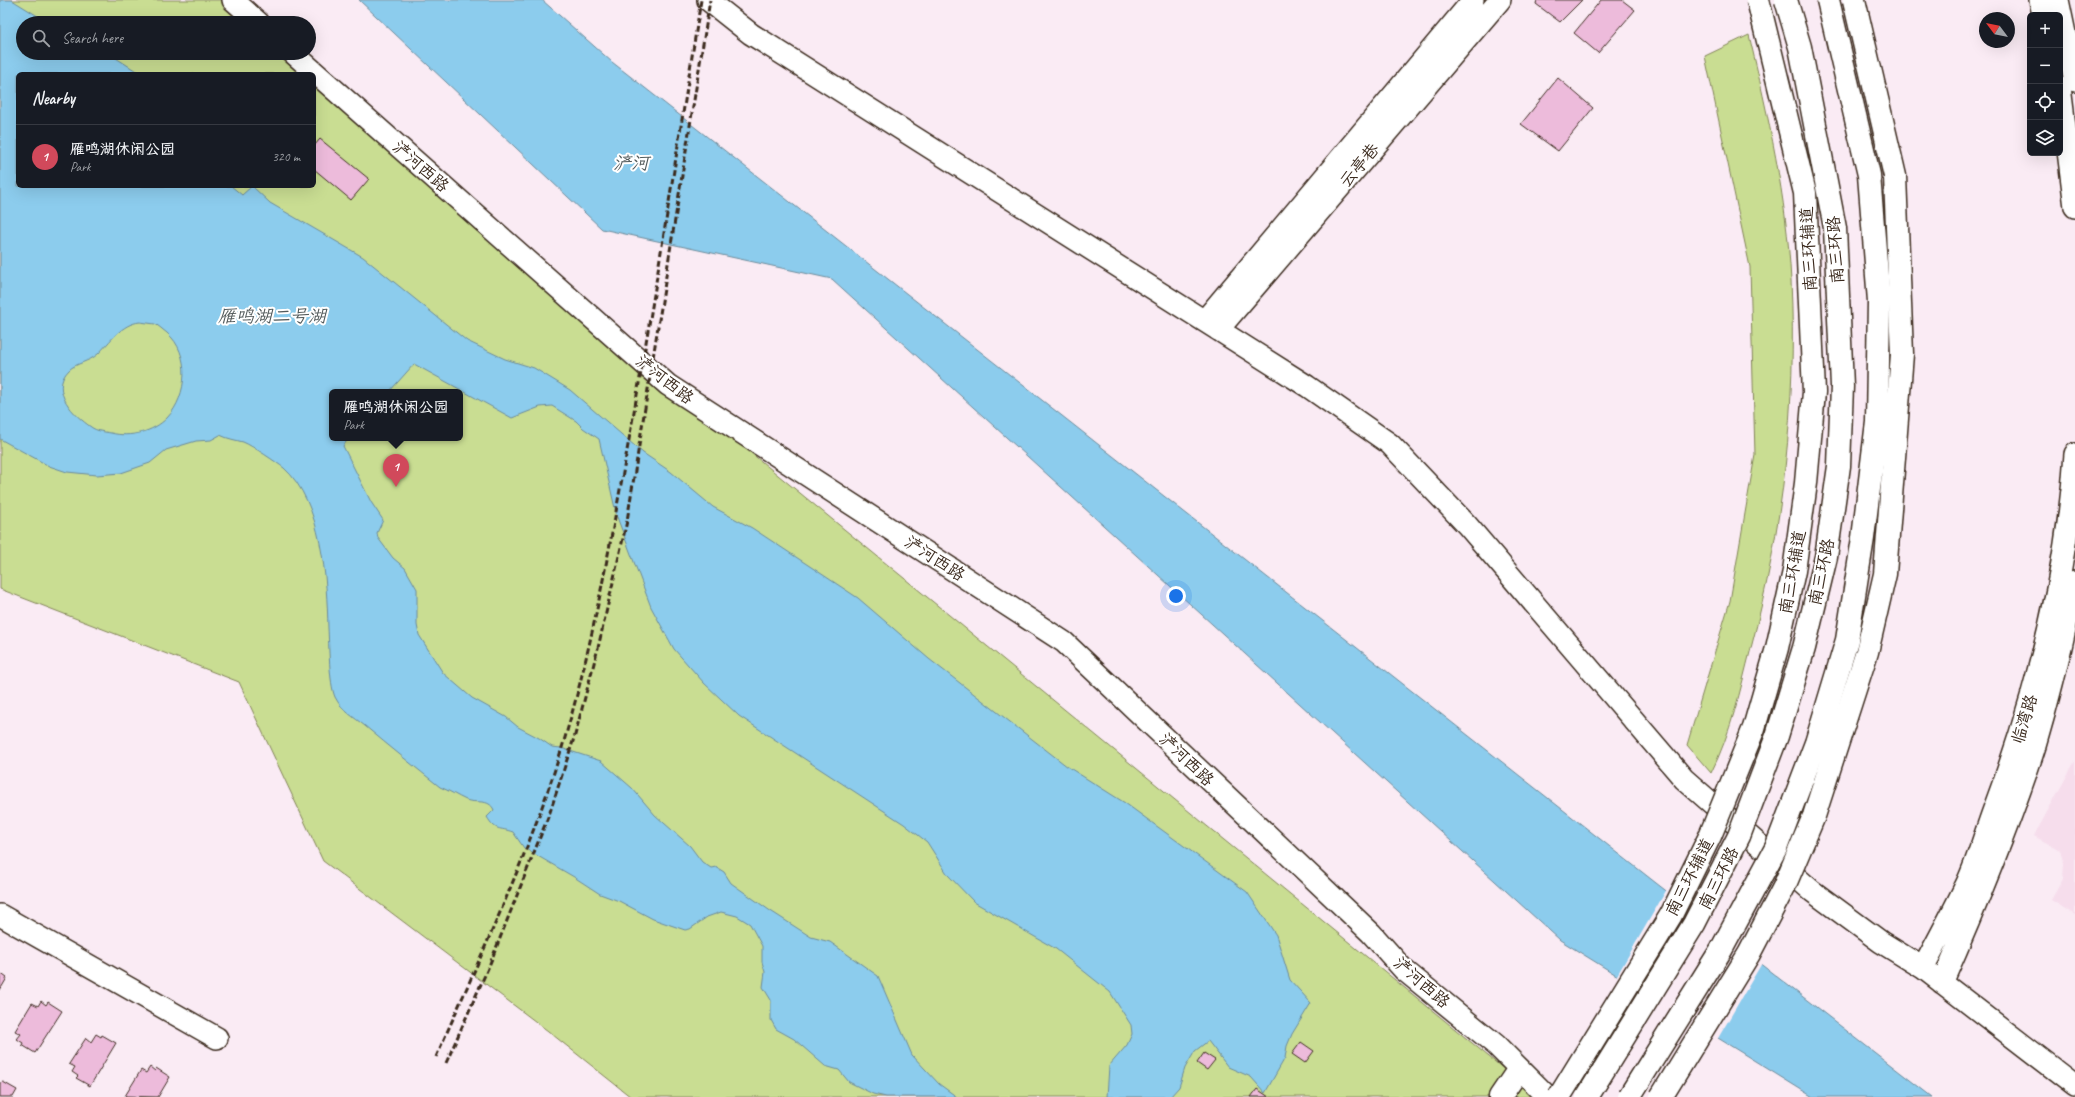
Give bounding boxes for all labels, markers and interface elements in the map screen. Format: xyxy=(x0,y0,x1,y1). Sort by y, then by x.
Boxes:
north arrow xyxy=(1979,12,2015,48)
map controls xyxy=(2027,12,2063,156)
button: + xyxy=(2027,12,2063,48)
search box xyxy=(16,16,316,60)
icon: search xyxy=(30,27,52,49)
text: Search here xyxy=(62,29,123,48)
button: − xyxy=(2027,48,2063,84)
button: locate xyxy=(2027,84,2063,120)
text: Nearby xyxy=(32,88,75,109)
button: layers xyxy=(2027,120,2063,156)
street label: 浐河西路 xyxy=(388,136,453,197)
street label: 云亭巷 xyxy=(1335,138,1384,192)
text: 雁鸣湖休闲公园 xyxy=(70,140,175,159)
text: 1 xyxy=(42,149,48,165)
text: 320 m xyxy=(272,149,300,165)
water label: 浐河 xyxy=(613,152,652,174)
text: Park xyxy=(70,159,91,175)
street label: 南三环辅道 xyxy=(1796,206,1821,292)
street label: 南三环路 xyxy=(1823,215,1848,285)
water label: 雁鸣湖二号湖 xyxy=(218,305,328,327)
street label: 浐河西路 xyxy=(631,350,698,409)
popup xyxy=(329,389,463,441)
text: 雁鸣湖休闲公园 xyxy=(343,398,449,417)
text: Park xyxy=(343,417,364,433)
pin: 1 xyxy=(383,454,409,487)
street label: 南三环辅道 xyxy=(1775,528,1810,616)
street label: 浐河西路 xyxy=(900,531,969,586)
street label: 南三环路 xyxy=(1804,537,1839,608)
your location xyxy=(1166,586,1186,606)
street label: 临湾路 xyxy=(2007,692,2042,747)
street label: 浐河西路 xyxy=(1155,728,1218,791)
street label: 南三环辅道 xyxy=(1661,835,1718,920)
street label: 南三环路 xyxy=(1694,843,1743,913)
street label: 浐河西路 xyxy=(1389,952,1454,1013)

